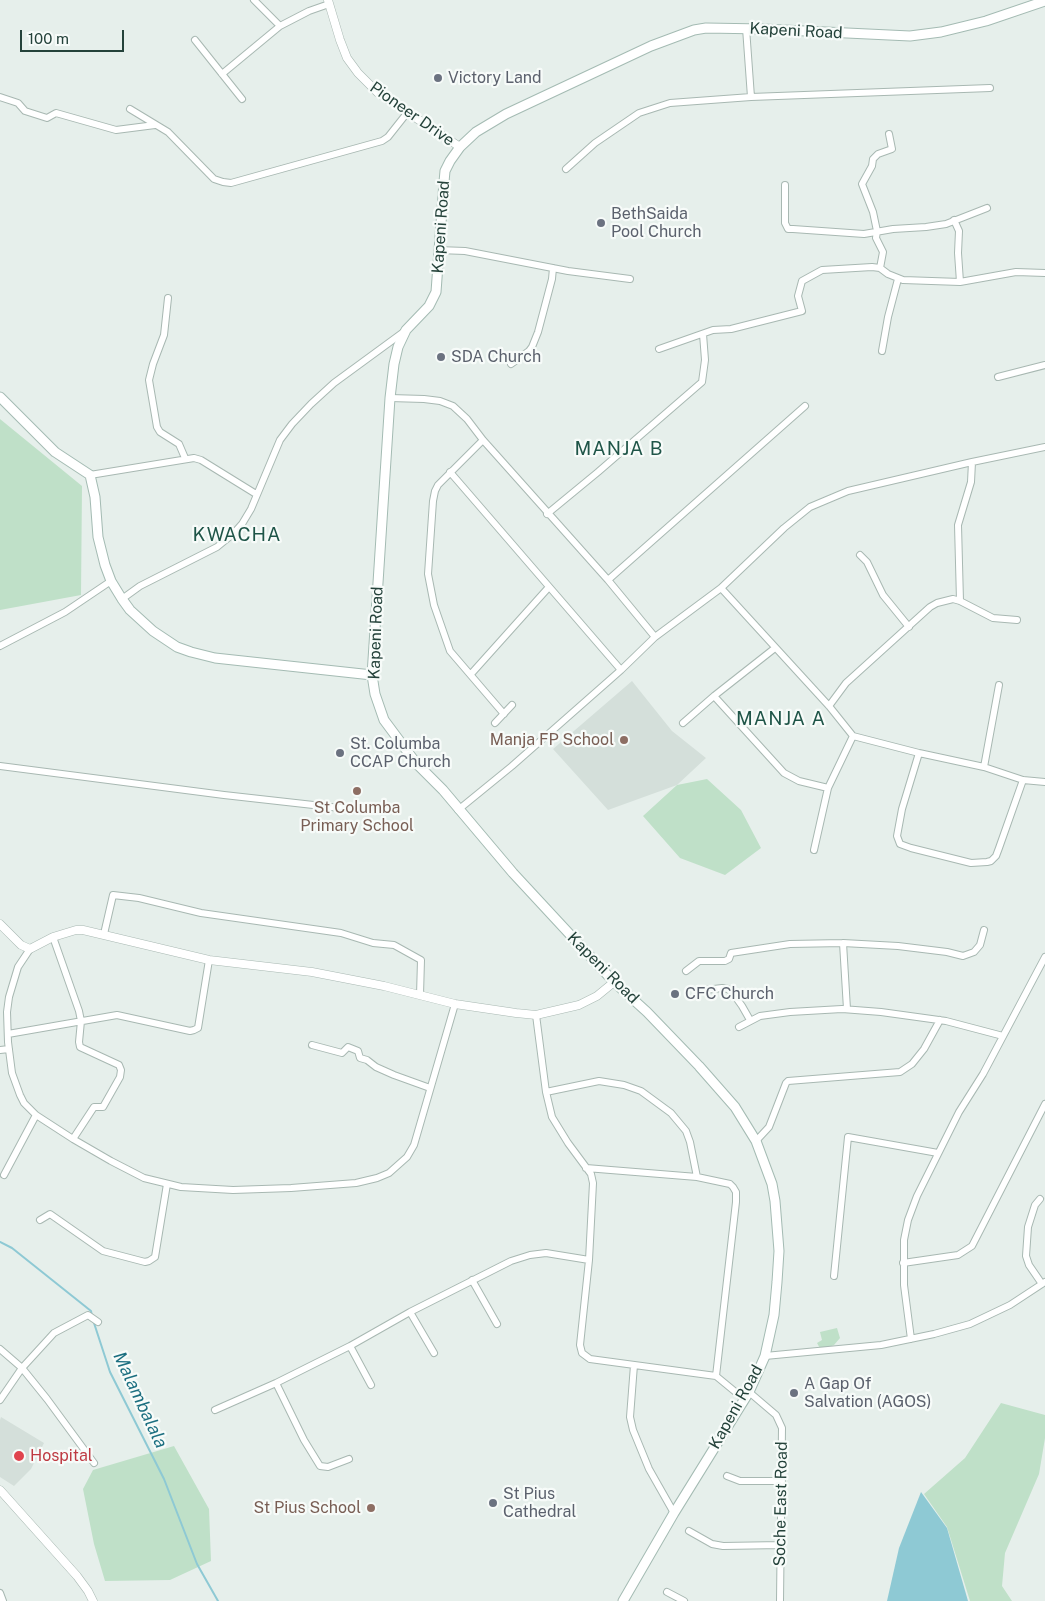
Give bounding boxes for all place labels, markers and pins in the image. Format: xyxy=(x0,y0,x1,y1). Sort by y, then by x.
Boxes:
place label: Victory Land xyxy=(448,68,542,88)
marker: Victory Land xyxy=(432,72,444,84)
place label: BethSaida Pool Church xyxy=(611,204,701,242)
marker: BethSaida Pool Church xyxy=(595,217,607,229)
place label: SDA Church xyxy=(451,347,541,367)
marker: SDA Church xyxy=(435,351,447,363)
place label: Manja FP School xyxy=(490,730,614,750)
place label: St. Columba CCAP Church xyxy=(350,734,451,772)
marker: Manja FP School xyxy=(618,734,630,746)
marker: St. Columba CCAP Church xyxy=(334,747,346,759)
marker: St Columba Primary School xyxy=(351,785,363,797)
place label: St Columba Primary School xyxy=(300,798,414,836)
place label: CFC Church xyxy=(685,984,774,1004)
marker: CFC Church xyxy=(669,988,681,1000)
place label: A Gap Of Salvation (AGOS) xyxy=(804,1374,932,1412)
marker: A Gap Of Salvation (AGOS) xyxy=(788,1387,800,1399)
place label: Hospital xyxy=(30,1446,93,1466)
marker: Hospital xyxy=(12,1449,26,1463)
place label: St Pius Cathedral xyxy=(503,1484,576,1522)
marker: St Pius Cathedral xyxy=(487,1497,499,1509)
place label: St Pius School xyxy=(254,1498,361,1518)
marker: St Pius School xyxy=(365,1502,377,1514)

